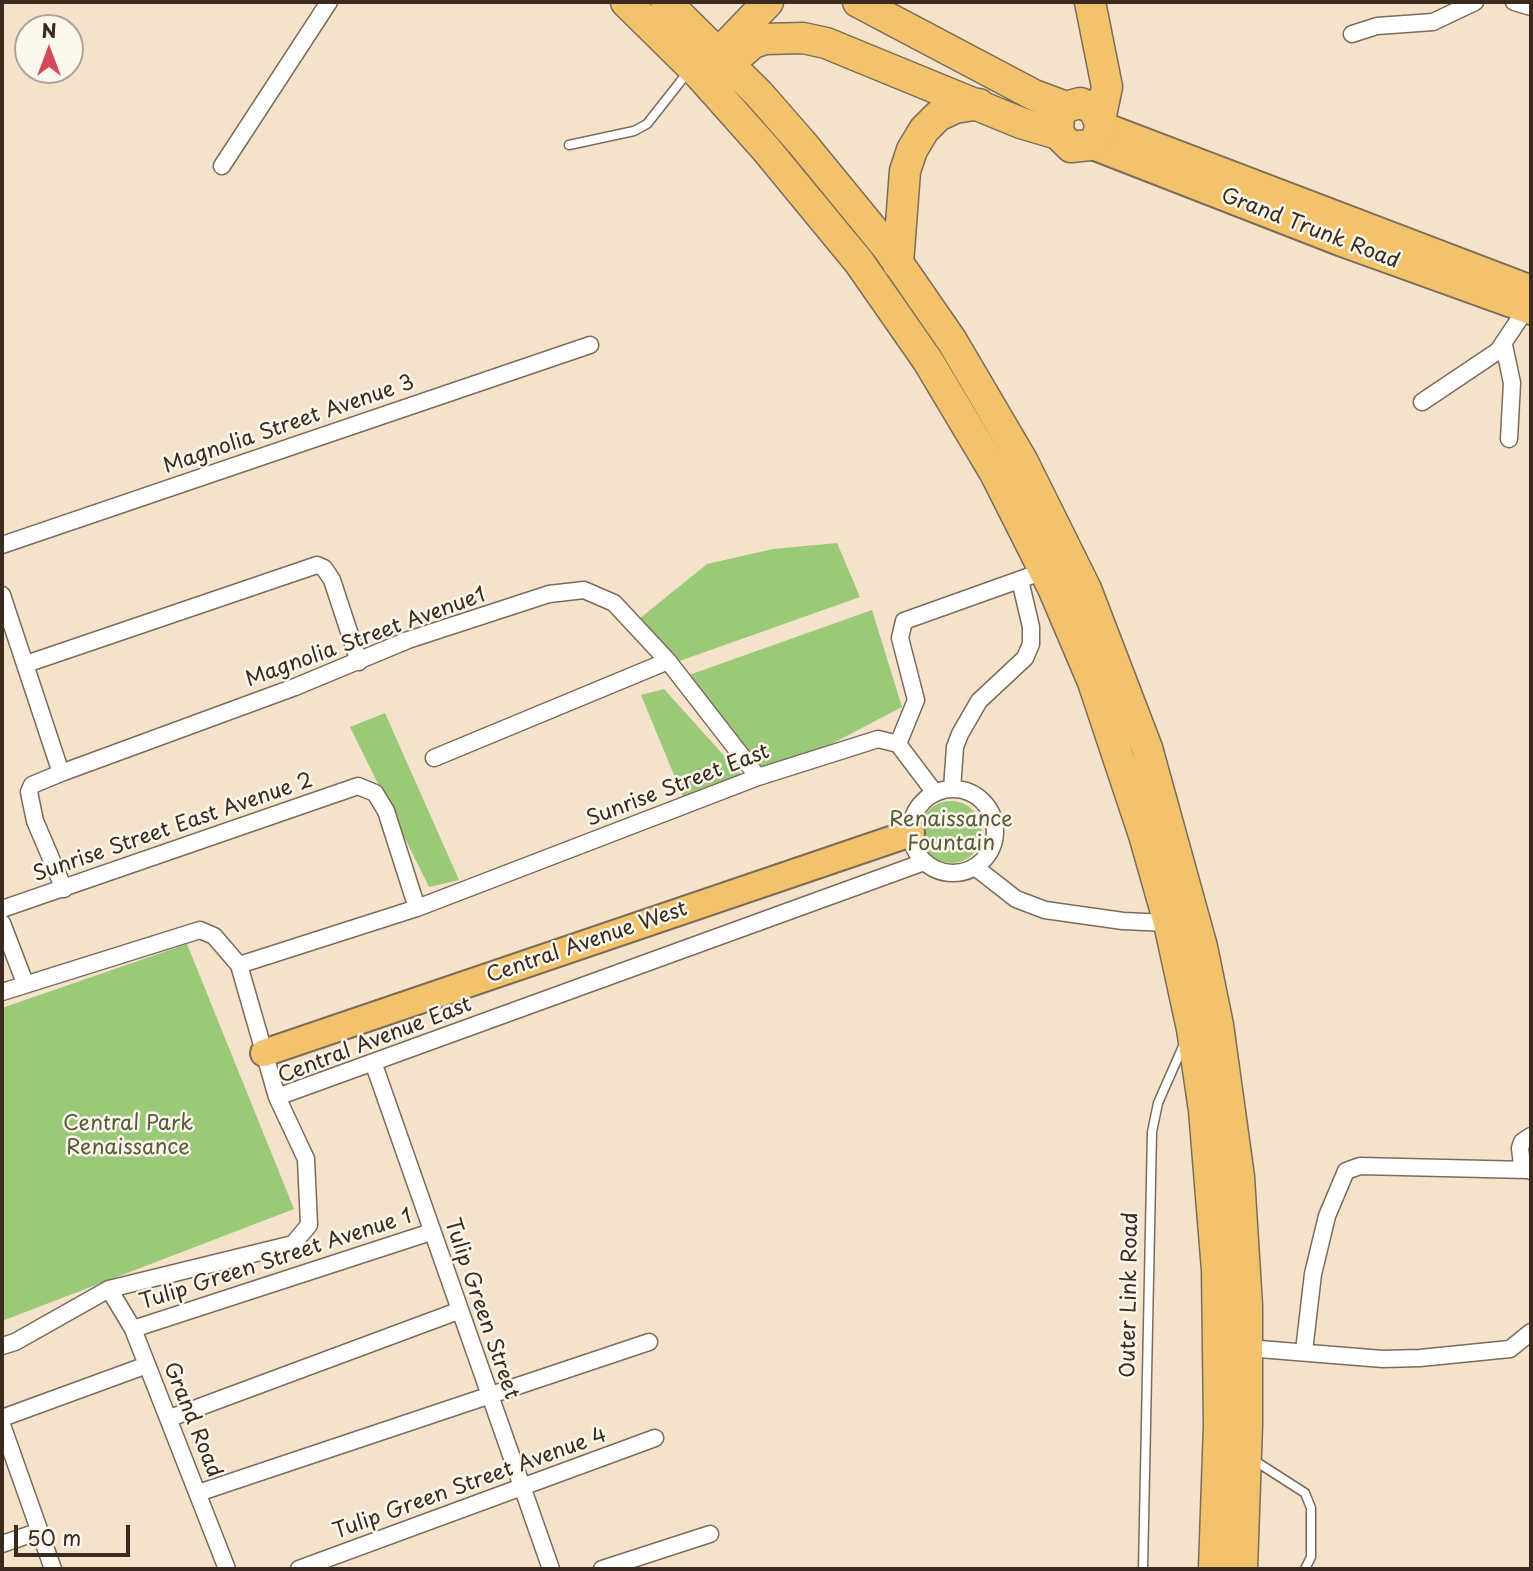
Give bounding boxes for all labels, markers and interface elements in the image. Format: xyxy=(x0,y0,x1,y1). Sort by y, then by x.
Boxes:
north arrow xyxy=(14,14,84,84)
text: N xyxy=(41,16,57,44)
street label: Grand Trunk Road xyxy=(1217,183,1403,275)
street label: Magnolia Street Avenue 3 xyxy=(160,370,418,480)
street label: Magnolia Street Avenue1 xyxy=(243,583,489,693)
street label: Sunrise Street East xyxy=(583,739,773,833)
street label: Sunrise Street East Avenue 2 xyxy=(30,768,316,888)
park label: Renaissance Fountain xyxy=(889,807,1013,857)
street label: Central Avenue West xyxy=(483,897,691,989)
street label: Central Avenue East xyxy=(275,992,475,1090)
park label: Central Park Renaissance xyxy=(63,1111,193,1161)
street label: Tulip Green Street Avenue 1 xyxy=(137,1204,415,1316)
street label: Outer Link Road xyxy=(1116,1212,1144,1378)
street label: Tulip Green Street xyxy=(438,1215,524,1403)
street label: Grand Road xyxy=(157,1359,227,1481)
street label: Tulip Green Street Avenue 4 xyxy=(330,1423,610,1545)
scale bar xyxy=(18,1512,133,1556)
text: 50 m xyxy=(27,1521,81,1553)

